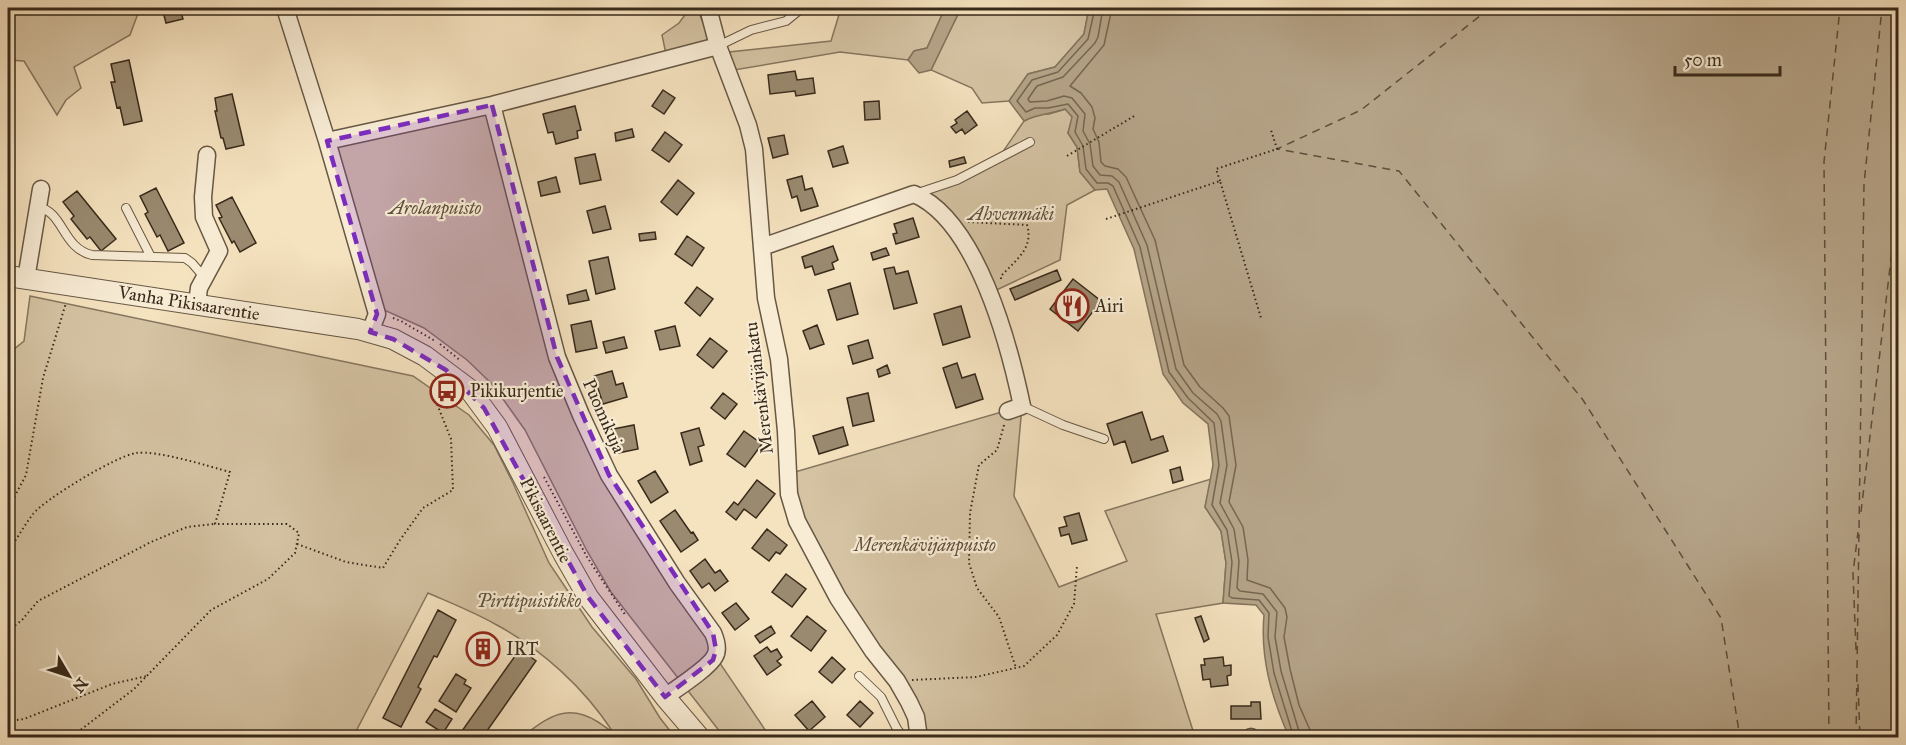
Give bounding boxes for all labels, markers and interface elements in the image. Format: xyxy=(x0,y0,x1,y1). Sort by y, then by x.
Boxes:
scale bar xyxy=(1675,39,1780,77)
text: 50 m xyxy=(1684,49,1722,71)
park label: Arolanpuisto xyxy=(387,197,482,220)
park label: Ahvenmäki xyxy=(966,203,1054,225)
street label: Vanha Pikisaarentie xyxy=(116,281,261,325)
restaurant icon: Airi xyxy=(1054,288,1090,324)
place label: Airi xyxy=(1094,295,1124,317)
street label: Merenkävijänkatu xyxy=(740,320,778,455)
bus stop icon: Pikikurjentie xyxy=(429,373,465,409)
street label: Puomikuja xyxy=(578,375,630,457)
place label: Pikikurjentie xyxy=(470,380,564,402)
street label: Pikisaarentie xyxy=(515,474,577,566)
park label: Merenkävijänpuisto xyxy=(852,534,996,557)
park label: Pirttipuistikko xyxy=(477,590,581,613)
building icon: IRT xyxy=(465,631,501,667)
place label: IRT xyxy=(506,638,538,660)
north arrow xyxy=(39,646,99,706)
text: N xyxy=(68,674,92,697)

